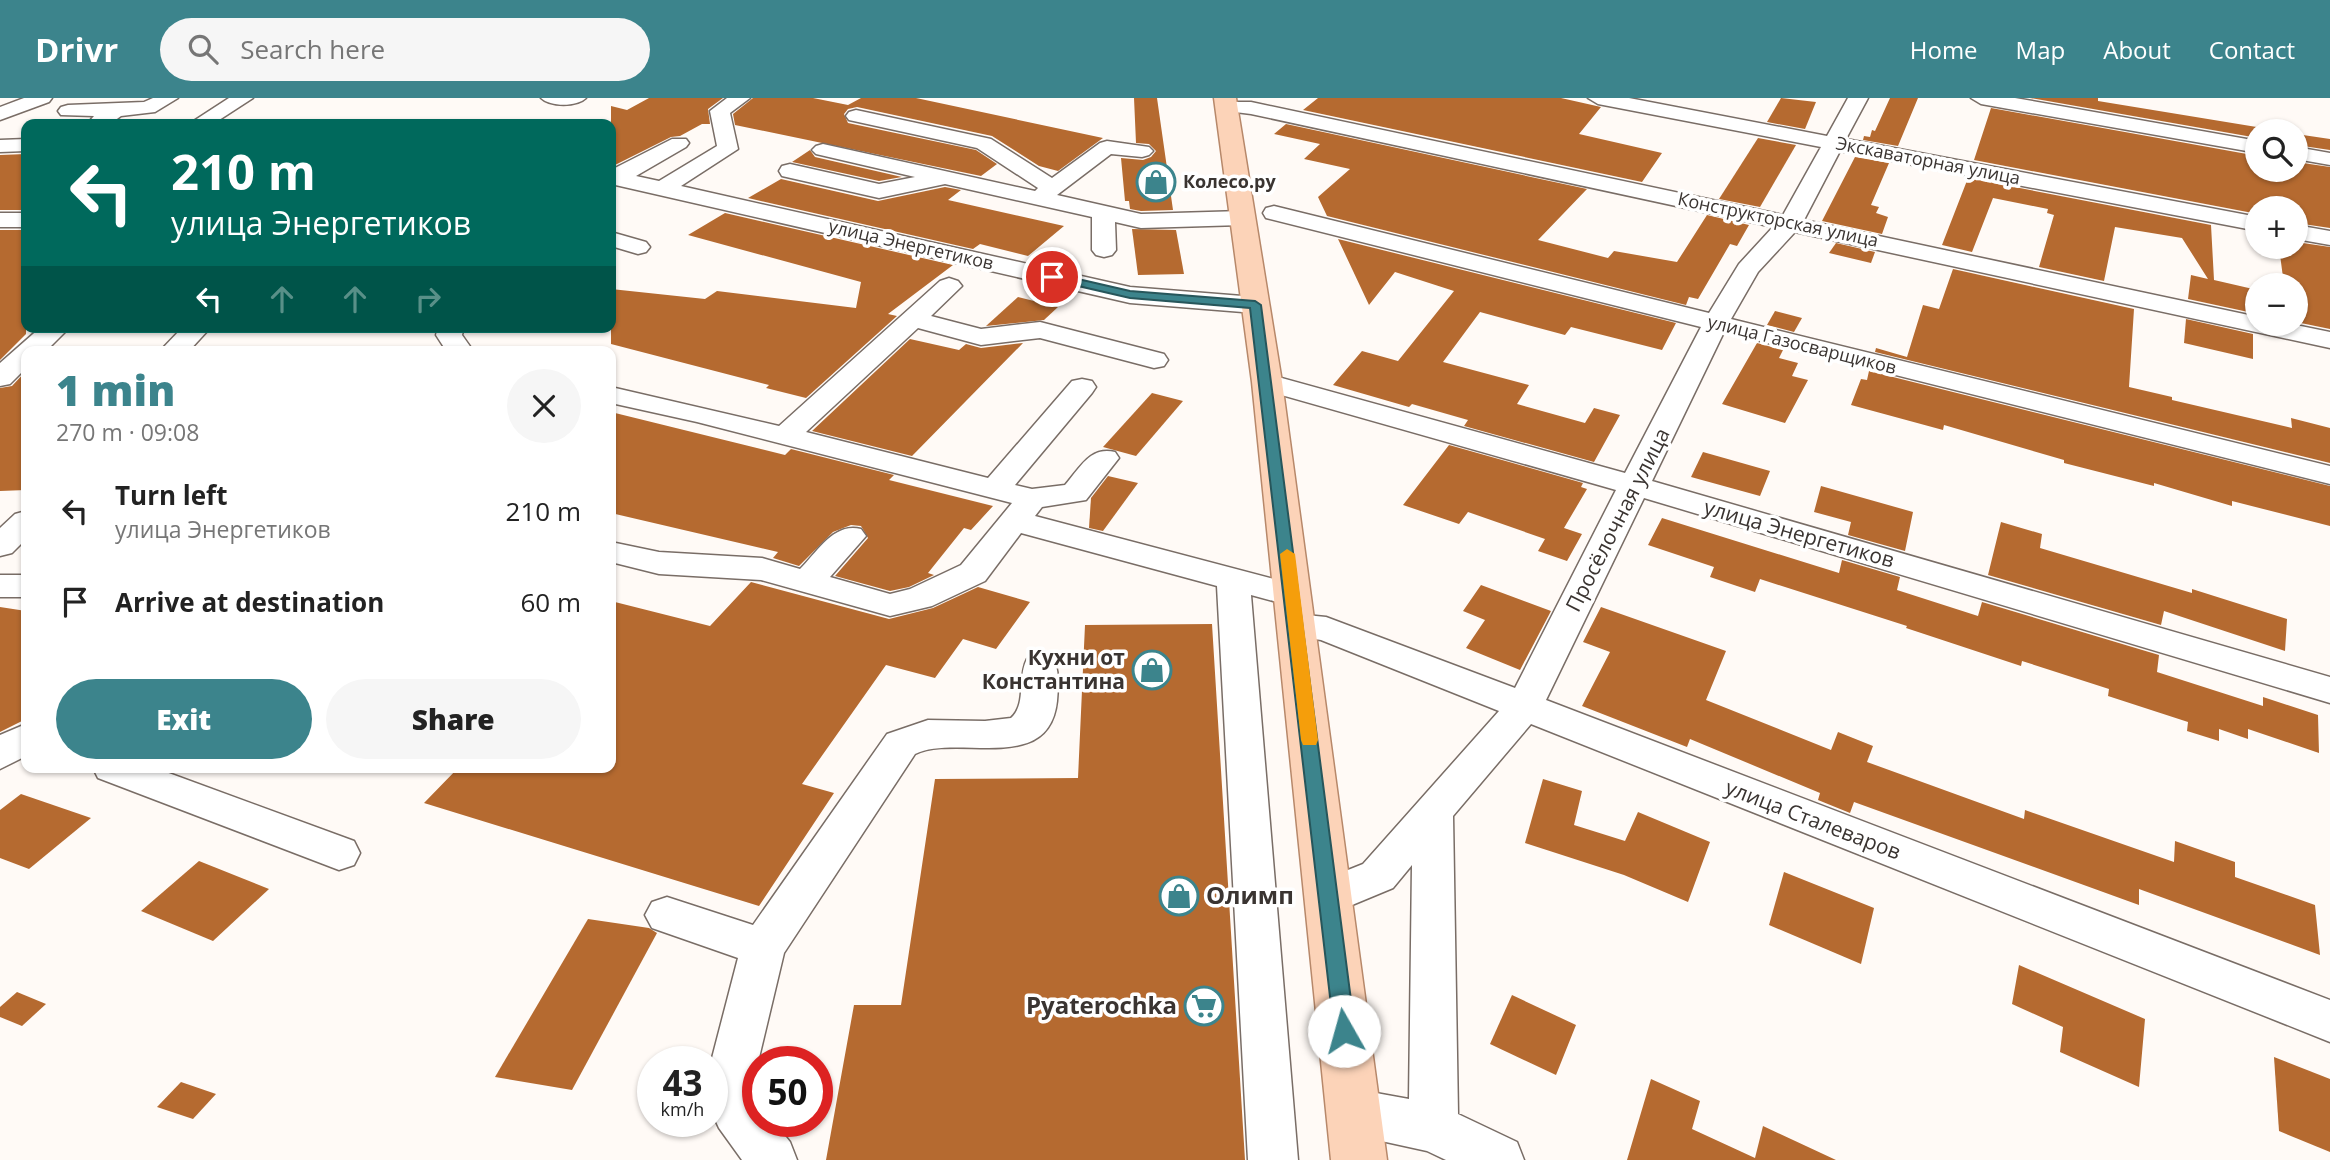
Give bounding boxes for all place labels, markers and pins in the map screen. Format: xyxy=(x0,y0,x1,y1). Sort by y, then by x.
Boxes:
shop icon: Колесо.ру xyxy=(1135,161,1177,203)
place label: Колесо.ру xyxy=(1183,169,1276,193)
pin xyxy=(1022,247,1082,307)
place label: Кухни от Константина xyxy=(982,643,1125,695)
shop icon: Кухни от Константина xyxy=(1131,649,1173,691)
shop icon: Олимп xyxy=(1158,875,1200,917)
place label: Олимп xyxy=(1206,878,1294,911)
supermarket icon: Pyaterochka xyxy=(1183,985,1225,1027)
place label: Pyaterochka xyxy=(1026,988,1177,1021)

